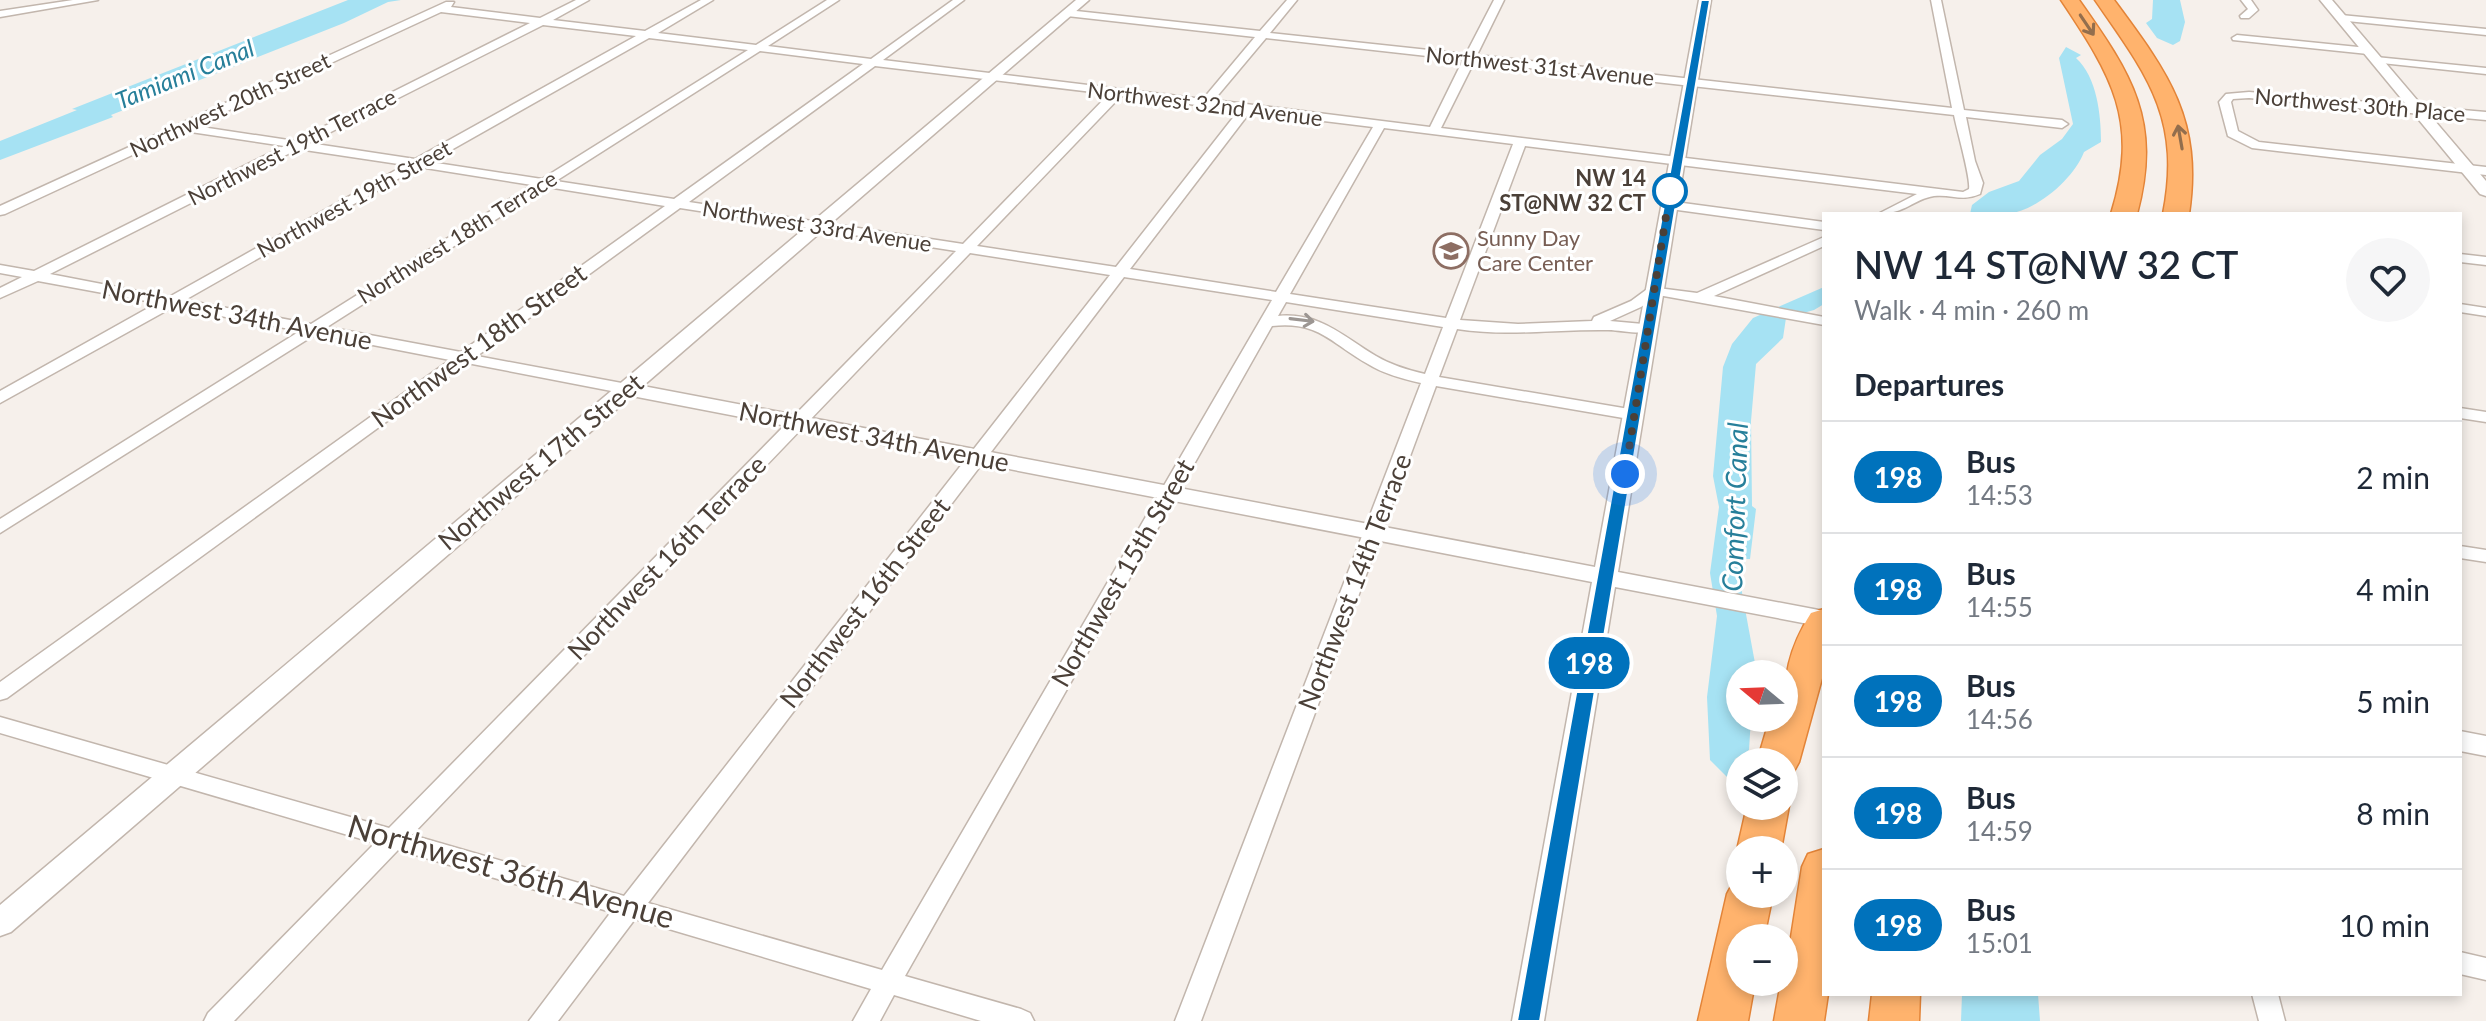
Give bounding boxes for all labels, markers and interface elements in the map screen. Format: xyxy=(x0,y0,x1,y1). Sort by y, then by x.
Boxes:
one-way arrow xyxy=(2080,13,2096,36)
water label: Tamiami Canal xyxy=(111,32,259,115)
street label: Northwest 31st Avenue xyxy=(1425,40,1656,91)
street label: Northwest 20th Street xyxy=(125,46,334,163)
street label: Northwest 32nd Avenue xyxy=(1086,76,1324,131)
street label: Northwest 19th Terrace xyxy=(183,82,400,211)
street label: Northwest 30th Place xyxy=(2254,82,2466,127)
one-way arrow xyxy=(2171,125,2186,150)
street label: Northwest 19th Street xyxy=(252,134,456,263)
street label: Northwest 18th Terrace xyxy=(352,164,561,309)
place label: NW 14 ST@NW 32 CT xyxy=(1499,164,1646,216)
marker: NW 14 ST@NW 32 CT xyxy=(1653,174,1687,208)
street label: Northwest 33rd Avenue xyxy=(700,194,934,257)
place label: Sunny Day Care Center xyxy=(1477,224,1593,276)
school or university icon: Sunny Day Care Center xyxy=(1432,232,1470,270)
button: heart xyxy=(2346,238,2430,322)
text: NW 14 ST@NW 32 CT xyxy=(1854,241,2238,287)
street label: Northwest 18th Street xyxy=(365,256,593,434)
street label: Northwest 34th Avenue xyxy=(99,272,375,356)
text: Walk · 4 min · 260 m xyxy=(1854,294,2089,326)
one-way arrow xyxy=(1288,312,1315,327)
street label: Northwest 17th Street xyxy=(431,366,650,556)
text: Departures xyxy=(1854,366,2004,402)
street label: Northwest 34th Avenue xyxy=(736,394,1012,478)
water label: Comfort Canal xyxy=(1714,422,1754,592)
text: Bus xyxy=(1966,443,2016,479)
street label: Northwest 16th Terrace xyxy=(560,448,772,666)
street label: Northwest 14th Terrace xyxy=(1290,449,1418,714)
street label: Northwest 15th Street xyxy=(1044,452,1201,692)
your location xyxy=(1605,454,1645,494)
text: 2 min xyxy=(2356,459,2430,495)
text: 198 xyxy=(1874,460,1922,494)
text: 14:53 xyxy=(1966,479,2033,511)
street label: Northwest 16th Street xyxy=(772,490,957,714)
text: Bus xyxy=(1966,555,2016,591)
text: 4 min xyxy=(2356,571,2430,607)
text: 198 xyxy=(1874,572,1922,606)
text: 14:55 xyxy=(1966,591,2033,623)
line badge: 198 xyxy=(1543,637,1635,689)
text: 198 xyxy=(1565,646,1613,680)
north arrow xyxy=(1726,660,1798,732)
map controls xyxy=(1726,660,1798,996)
text: Bus xyxy=(1966,667,2016,703)
text: 5 min xyxy=(2356,683,2430,719)
text: 198 xyxy=(1874,684,1922,718)
text: 14:56 xyxy=(1966,703,2033,735)
button: layers xyxy=(1726,748,1798,820)
text: Bus xyxy=(1966,779,2016,815)
text: 8 min xyxy=(2356,795,2430,831)
text: 198 xyxy=(1874,796,1922,830)
street label: Northwest 36th Avenue xyxy=(344,805,679,936)
text: 14:59 xyxy=(1966,815,2033,847)
button: + xyxy=(1726,836,1798,908)
text: Bus xyxy=(1966,891,2016,927)
text: 10 min xyxy=(2339,907,2430,943)
text: 198 xyxy=(1874,908,1922,942)
button: − xyxy=(1726,924,1798,996)
text: 15:01 xyxy=(1966,927,2033,959)

